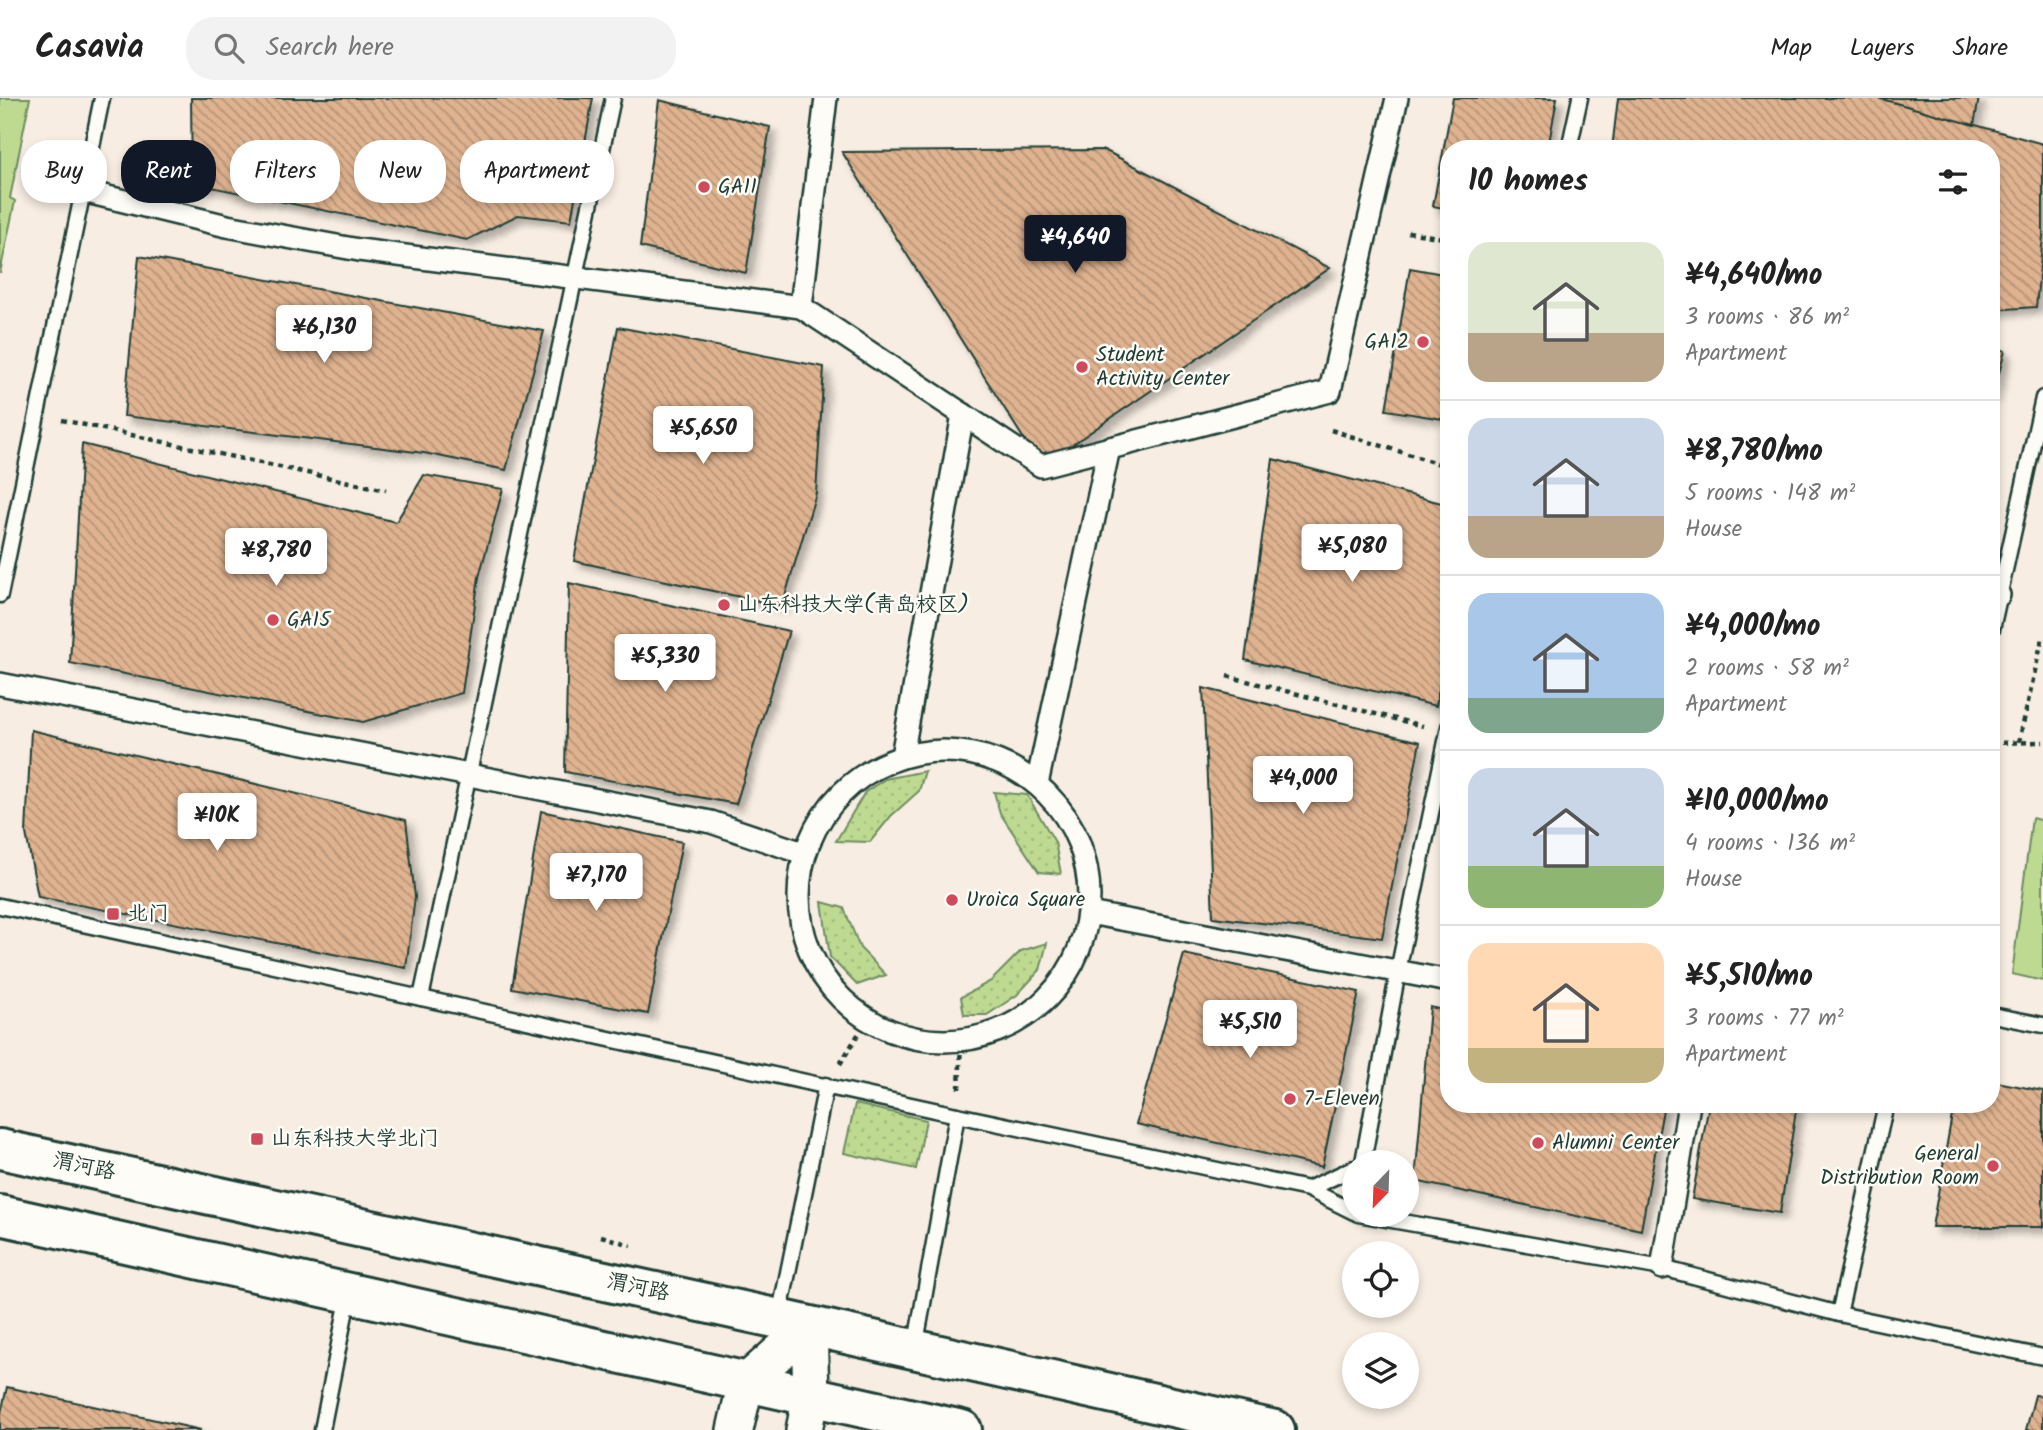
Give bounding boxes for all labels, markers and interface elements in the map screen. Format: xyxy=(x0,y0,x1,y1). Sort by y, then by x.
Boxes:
search box xyxy=(186,17,676,80)
text: Casavia xyxy=(35,22,144,75)
text: Search here xyxy=(266,27,394,69)
icon: search xyxy=(210,29,248,67)
text: Map xyxy=(1770,29,1812,68)
text: Layers xyxy=(1850,29,1914,68)
text: Share xyxy=(1952,29,2008,68)
chip: Buy xyxy=(21,140,107,203)
chip: Rent xyxy=(121,140,216,203)
chip: Filters xyxy=(230,140,340,203)
chip: New xyxy=(354,140,446,203)
chip: Apartment xyxy=(460,140,614,203)
text: 10 homes xyxy=(1468,158,1588,206)
icon: filters xyxy=(1934,163,1972,201)
place label: GA11 xyxy=(718,171,757,204)
marker: GA11 xyxy=(696,179,712,195)
pin: ¥4,640 xyxy=(1018,216,1132,275)
text: ¥4,640 xyxy=(1040,220,1110,256)
text: ¥4,640/mo xyxy=(1685,252,1822,300)
icon: home xyxy=(1524,270,1608,354)
text: 3 rooms · 86 m² xyxy=(1685,300,1849,336)
pin: ¥6,130 xyxy=(267,306,381,365)
text: ¥6,130 xyxy=(292,310,356,346)
place label: GA12 xyxy=(1365,326,1409,359)
marker: GA12 xyxy=(1415,334,1431,350)
text: Apartment xyxy=(1685,336,1787,372)
place label: Student Activity Center xyxy=(1096,339,1230,396)
marker: Student Activity Center xyxy=(1074,359,1090,375)
pin: ¥5,650 xyxy=(646,406,760,466)
text: ¥5,650 xyxy=(669,411,737,447)
text: ¥8,780/mo xyxy=(1685,428,1823,476)
icon: home xyxy=(1524,446,1608,530)
text: 5 rooms · 148 m² xyxy=(1685,476,1855,512)
text: House xyxy=(1685,512,1742,548)
pin: ¥5,080 xyxy=(1295,524,1409,584)
pin: ¥8,780 xyxy=(219,528,333,588)
text: ¥5,080 xyxy=(1318,529,1386,565)
text: ¥8,780 xyxy=(241,533,311,569)
place label: 山东科技大学(青岛校区) xyxy=(738,589,969,622)
marker: 山东科技大学(青岛校区) xyxy=(716,597,732,613)
text: ¥4,000/mo xyxy=(1685,603,1821,651)
place label: GA15 xyxy=(287,604,332,637)
marker: GA15 xyxy=(265,612,281,628)
icon: home xyxy=(1524,621,1608,705)
pin: ¥5,330 xyxy=(608,634,722,694)
text: ¥5,330 xyxy=(631,639,699,675)
text: 2 rooms · 58 m² xyxy=(1685,651,1849,687)
text: Apartment xyxy=(1685,687,1787,723)
pin: ¥4,000 xyxy=(1246,756,1360,816)
text: ¥4,000 xyxy=(1269,761,1337,797)
text: ¥10,000/mo xyxy=(1685,778,1829,826)
pin: ¥10K xyxy=(176,794,258,853)
icon: home xyxy=(1524,796,1608,880)
text: ¥10K xyxy=(194,798,240,834)
text: 4 rooms · 136 m² xyxy=(1685,826,1855,862)
pin: ¥7,170 xyxy=(539,854,653,913)
text: ¥7,170 xyxy=(566,858,626,894)
text: House xyxy=(1685,862,1742,898)
place label: Uroica Square xyxy=(966,884,1086,917)
marker: Uroica Square xyxy=(944,892,960,908)
place label: 北门 xyxy=(127,898,169,931)
marker: 北门 xyxy=(105,906,121,922)
text: ¥5,510/mo xyxy=(1685,953,1813,1001)
icon: home xyxy=(1524,971,1608,1055)
pin: ¥5,510 xyxy=(1193,1000,1307,1060)
text: 3 rooms · 77 m² xyxy=(1685,1001,1844,1037)
text: ¥5,510 xyxy=(1219,1005,1281,1041)
text: Apartment xyxy=(1685,1037,1787,1073)
place label: 7-Eleven xyxy=(1304,1083,1380,1116)
marker: 7-Eleven xyxy=(1282,1091,1298,1107)
place label: 山东科技大学北门 xyxy=(271,1123,439,1156)
place label: Alumni Center xyxy=(1552,1127,1680,1160)
marker: 山东科技大学北门 xyxy=(249,1131,265,1147)
marker: Alumni Center xyxy=(1530,1135,1546,1151)
place label: General Distribution Room xyxy=(1820,1138,1979,1195)
street label: 渭河路 xyxy=(50,1144,118,1190)
north arrow xyxy=(1342,1150,1419,1227)
map controls xyxy=(1342,1150,1419,1409)
marker: General Distribution Room xyxy=(1985,1158,2001,1174)
button: locate xyxy=(1342,1241,1419,1318)
street label: 渭河路 xyxy=(604,1265,672,1311)
button: layers xyxy=(1342,1332,1419,1409)

